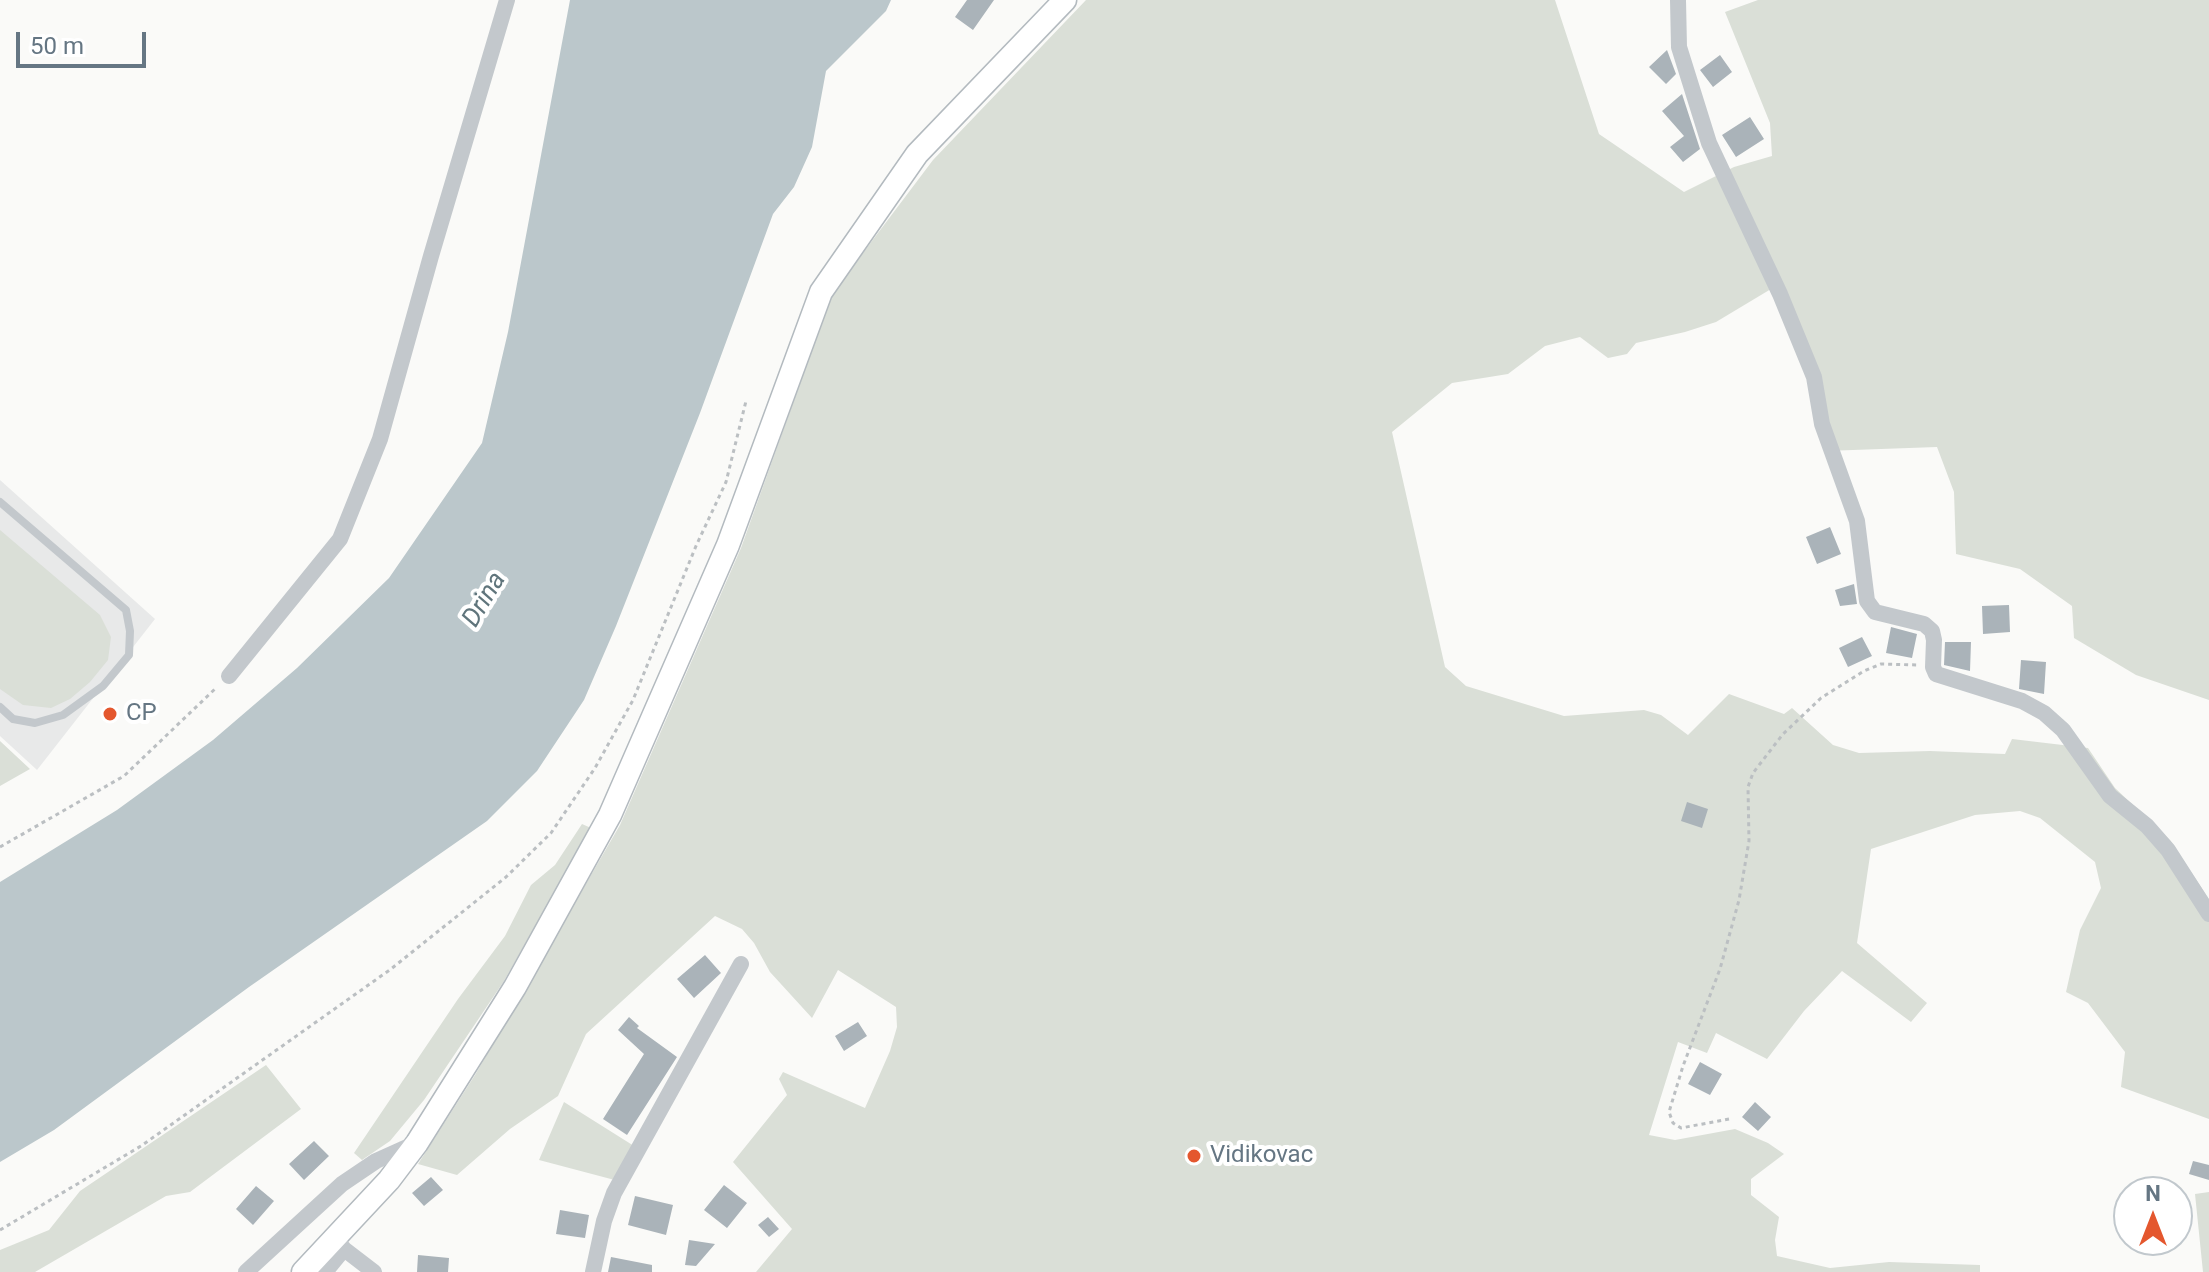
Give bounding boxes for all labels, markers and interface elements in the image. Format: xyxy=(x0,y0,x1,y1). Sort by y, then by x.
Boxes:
scale bar xyxy=(20,16,150,66)
text: 50 m xyxy=(30,32,84,60)
water label: Drina xyxy=(456,567,514,633)
place label: CP xyxy=(126,700,157,728)
marker: CP xyxy=(101,705,119,723)
place label: Vidikovac xyxy=(1210,1142,1313,1170)
marker: Vidikovac xyxy=(1185,1147,1203,1165)
north arrow xyxy=(2113,1176,2193,1256)
text: N xyxy=(2145,1181,2161,1206)

